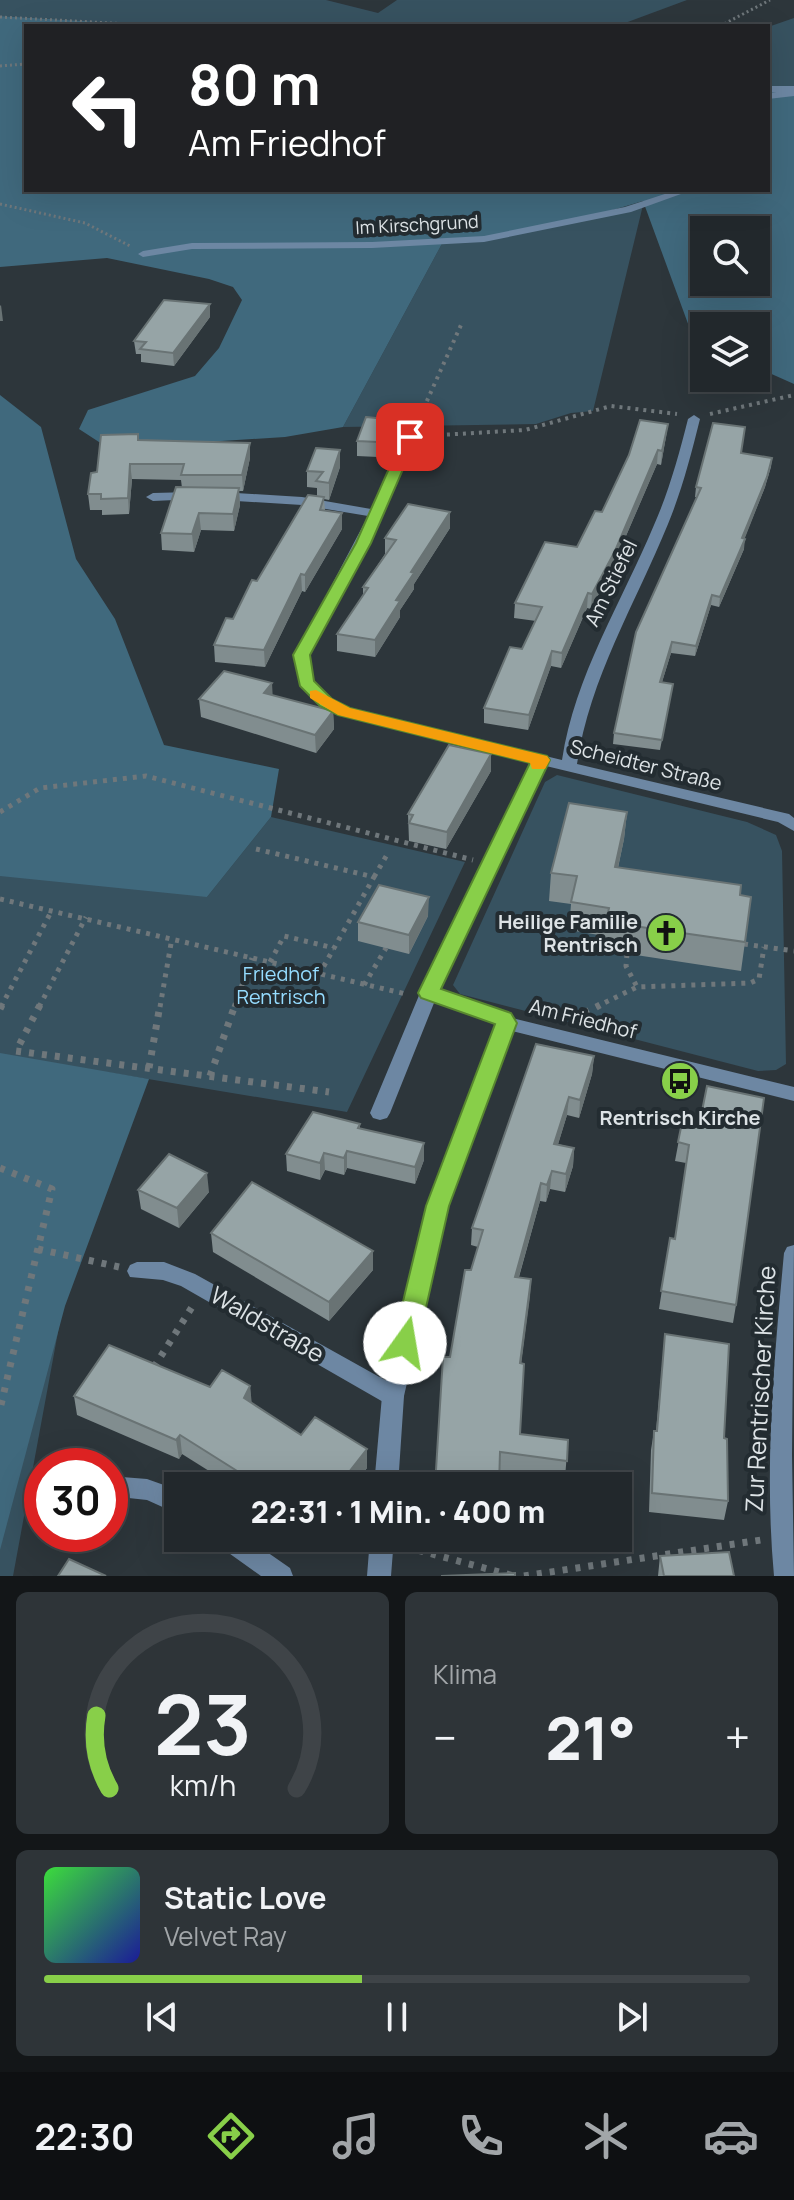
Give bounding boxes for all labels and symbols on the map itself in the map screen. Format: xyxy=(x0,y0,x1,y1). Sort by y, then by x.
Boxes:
street label: Im Kirschgrund xyxy=(355,209,479,239)
pin xyxy=(376,403,444,471)
street label: Am Stiefel xyxy=(578,535,643,631)
street label: Scheidter Straße xyxy=(567,733,725,796)
place label: Heilige Familie Rentrisch xyxy=(498,908,638,958)
church icon: Heilige Familie Rentrisch xyxy=(645,912,687,954)
park label: Friedhof Rentrisch xyxy=(236,960,326,1010)
street label: Am Friedhof xyxy=(527,992,640,1045)
bus stop icon: Rentrisch Kirche xyxy=(659,1060,701,1102)
place label: Rentrisch Kirche xyxy=(600,1104,760,1131)
street label: Zur Rentrischer Kirche xyxy=(737,1265,782,1513)
street label: Waldstraße xyxy=(205,1278,331,1370)
position arrow xyxy=(363,1301,447,1385)
speed limit sign: 30 xyxy=(24,1448,128,1552)

